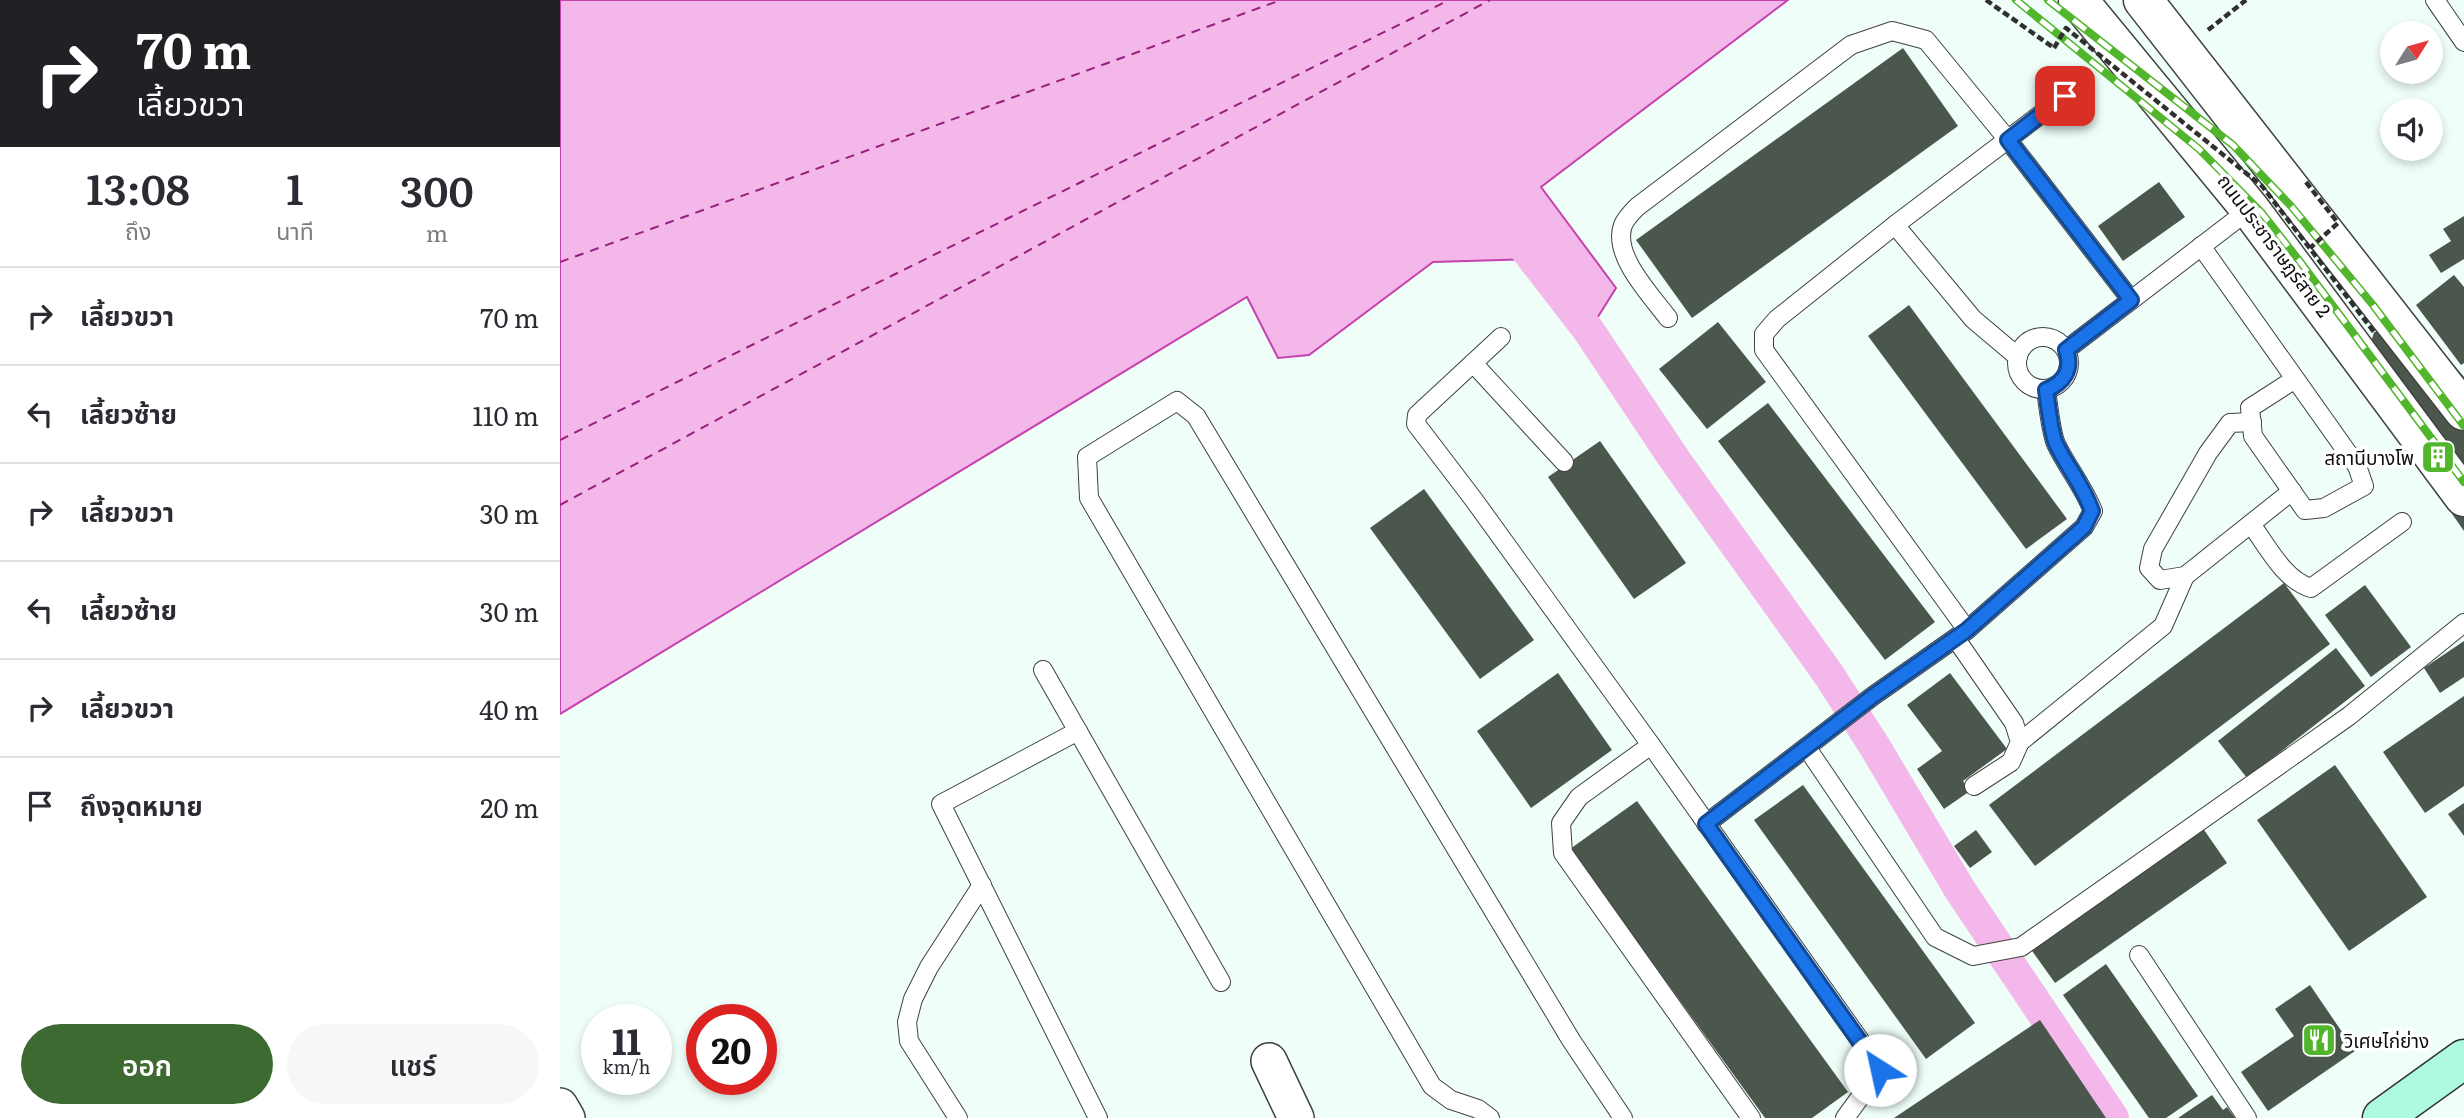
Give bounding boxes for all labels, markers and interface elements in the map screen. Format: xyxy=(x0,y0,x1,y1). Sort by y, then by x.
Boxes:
text: 70 m xyxy=(136,11,251,84)
north arrow xyxy=(2380,21,2443,84)
map controls xyxy=(2380,21,2443,161)
icon: right xyxy=(21,28,112,119)
pin xyxy=(2035,66,2095,126)
icon: arrive xyxy=(2046,77,2084,115)
text: เลี้ยวขวา xyxy=(136,78,244,126)
button: sound xyxy=(2380,98,2443,161)
text: 13:08 xyxy=(86,156,190,218)
text: 1 xyxy=(286,156,304,218)
text: 300 xyxy=(400,158,474,220)
street label: ถนนประชาราษฎร์สาย 2 xyxy=(2212,167,2338,323)
text: ถึง xyxy=(125,213,151,247)
text: นาที xyxy=(276,213,314,247)
text: m xyxy=(426,215,448,249)
text: เลี้ยวขวา xyxy=(80,295,174,334)
icon: right xyxy=(21,297,59,335)
text: 70 m xyxy=(480,297,539,336)
text: เลี้ยวซ้าย xyxy=(80,393,177,432)
icon: left xyxy=(21,395,59,433)
text: 110 m xyxy=(472,395,539,434)
building icon: สถานีบางโพ xyxy=(2419,438,2457,476)
place label: สถานีบางโพ xyxy=(2324,443,2414,471)
text: เลี้ยวขวา xyxy=(80,491,174,530)
icon: right xyxy=(21,493,59,531)
text: 30 m xyxy=(479,493,539,532)
text: เลี้ยวซ้าย xyxy=(80,589,177,628)
icon: left xyxy=(21,591,59,629)
text: 30 m xyxy=(479,591,539,630)
text: เลี้ยวขวา xyxy=(80,687,174,726)
icon: right xyxy=(21,689,59,727)
text: 40 m xyxy=(479,689,539,728)
text: ถึงจุดหมาย xyxy=(80,785,203,824)
icon: arrive xyxy=(21,787,59,825)
text: 20 m xyxy=(480,787,539,826)
speed limit sign: 20 xyxy=(686,1004,777,1095)
text: 11 xyxy=(612,1014,641,1066)
restaurant icon: วิเศษไก่ย่าง xyxy=(2300,1021,2338,1059)
button: ออก xyxy=(21,1024,273,1104)
button: แชร์ xyxy=(287,1024,539,1104)
place label: วิเศษไก่ย่าง xyxy=(2344,1026,2429,1054)
position arrow xyxy=(1843,1033,1917,1107)
text: km/h xyxy=(603,1053,650,1080)

